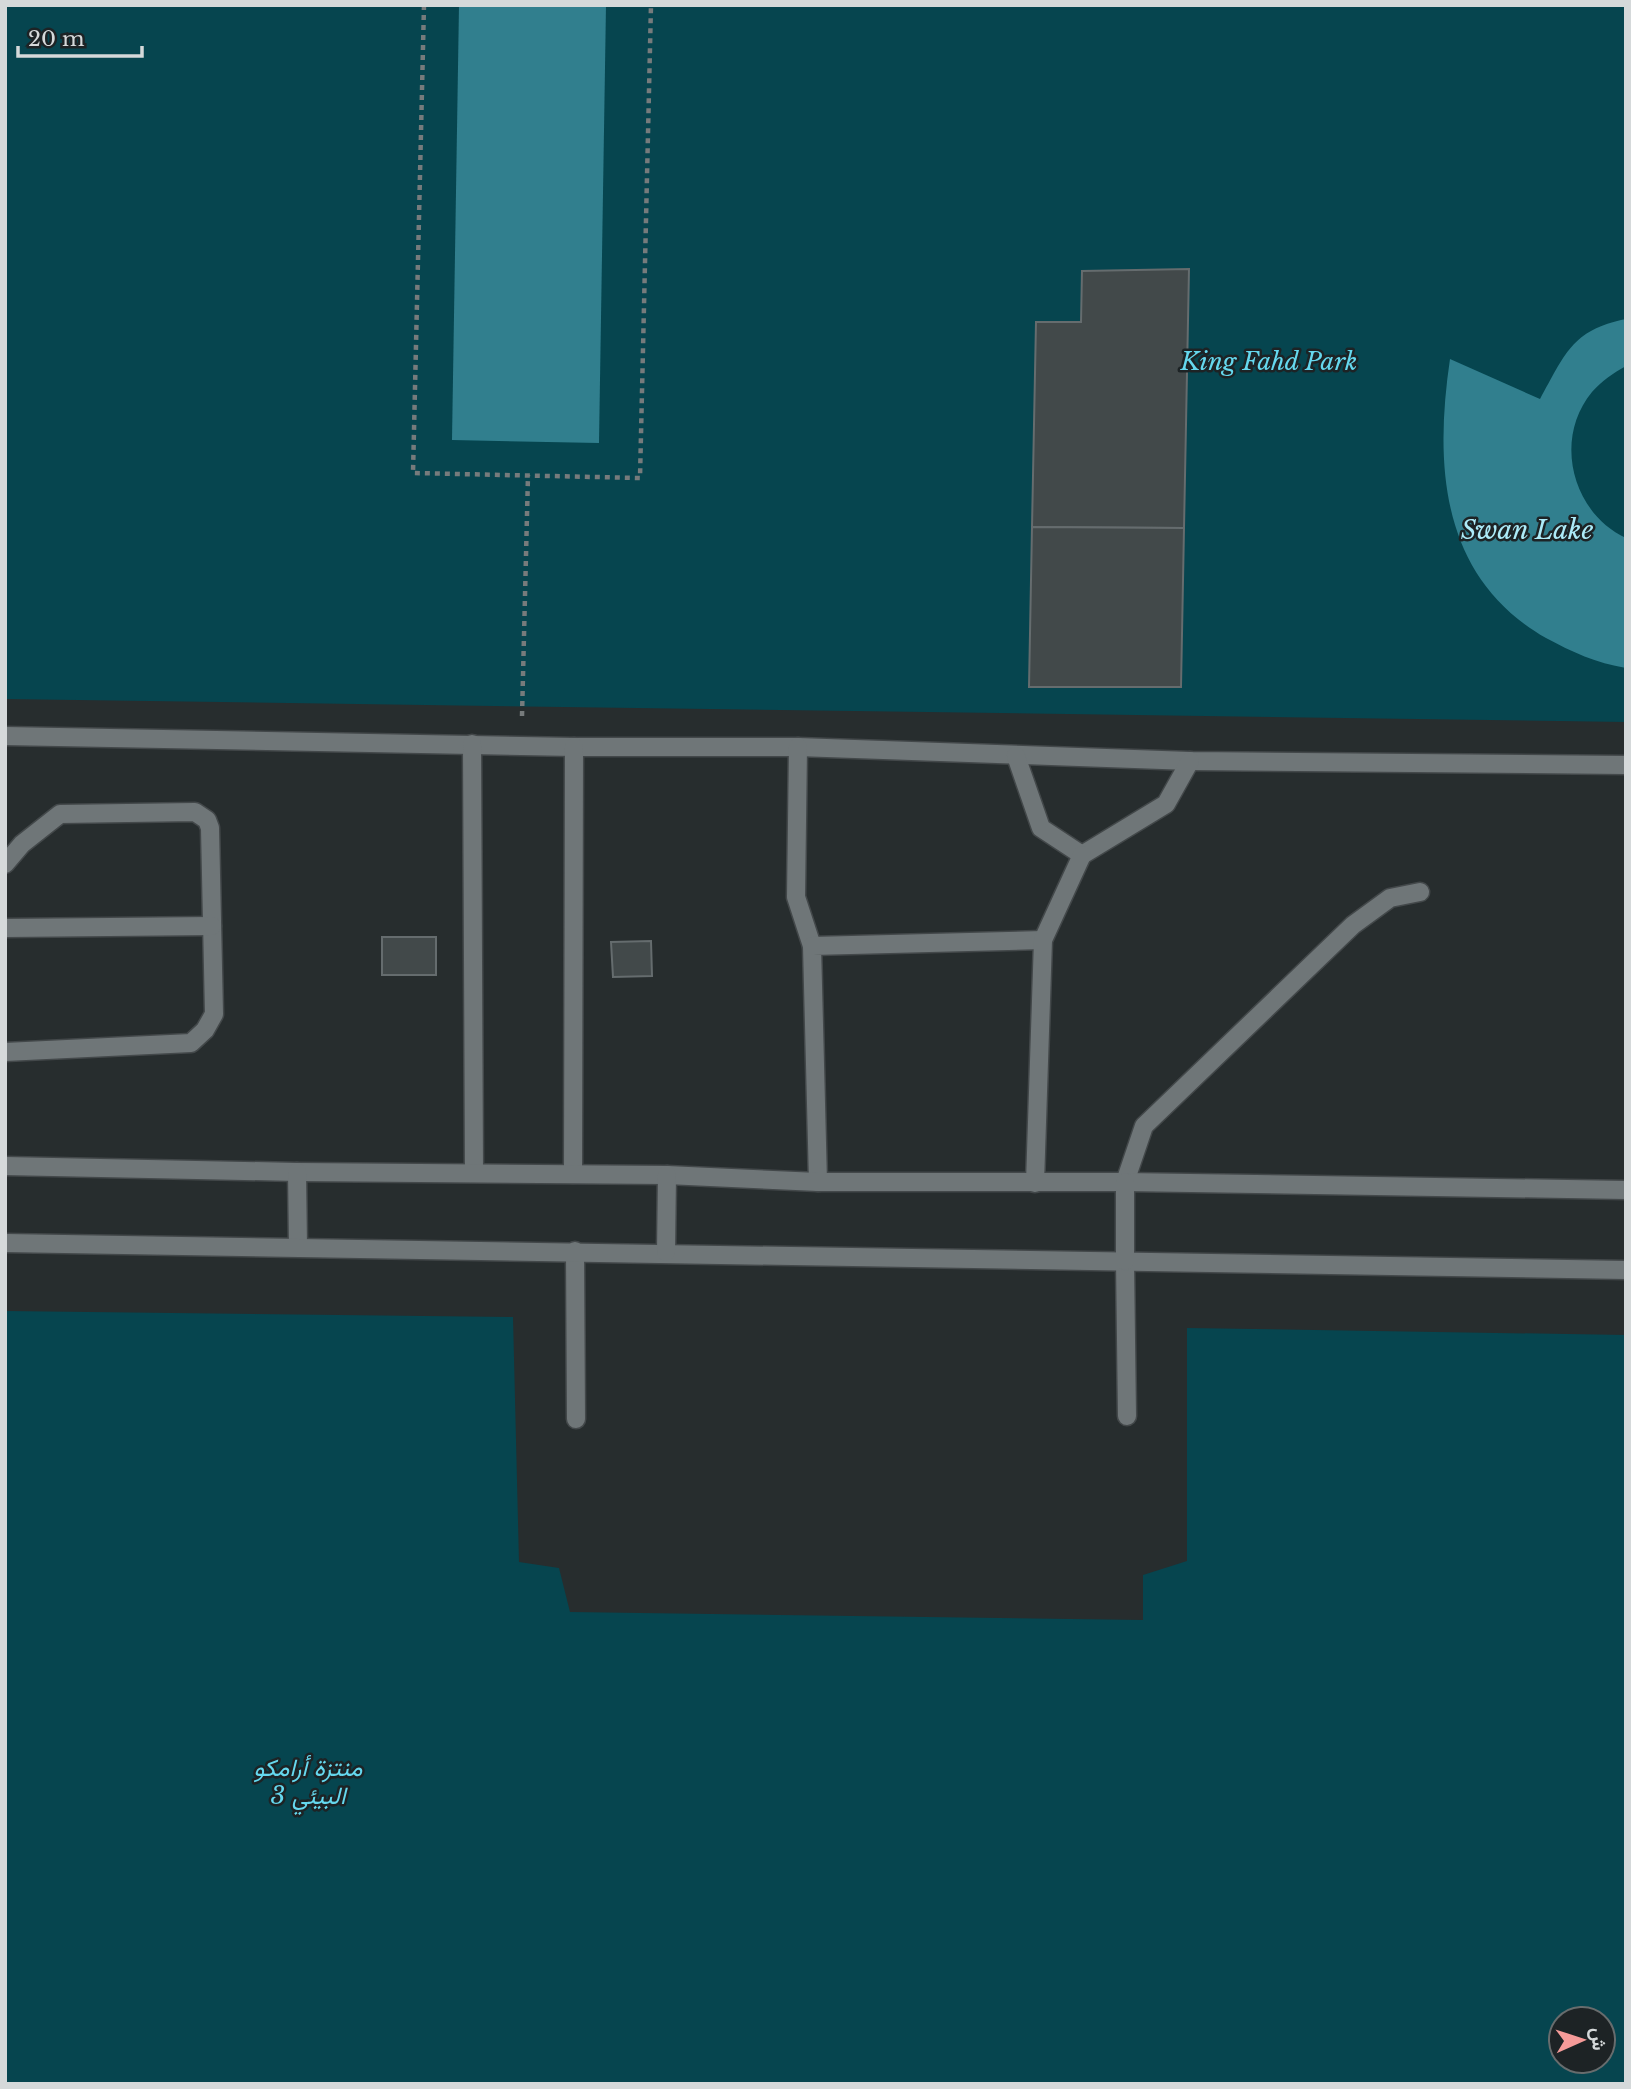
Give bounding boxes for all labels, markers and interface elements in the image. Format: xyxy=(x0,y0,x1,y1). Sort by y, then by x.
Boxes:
scale bar xyxy=(18,14,142,58)
text: 20 m xyxy=(28,26,85,52)
park label: King Fahd Park xyxy=(1180,347,1357,376)
water label: Swan Lake xyxy=(1461,514,1593,546)
park label: منتزة أرامكو البيئي 3 xyxy=(254,1753,363,1815)
north arrow xyxy=(1547,2005,1617,2075)
text: ش xyxy=(1586,2027,1611,2051)

